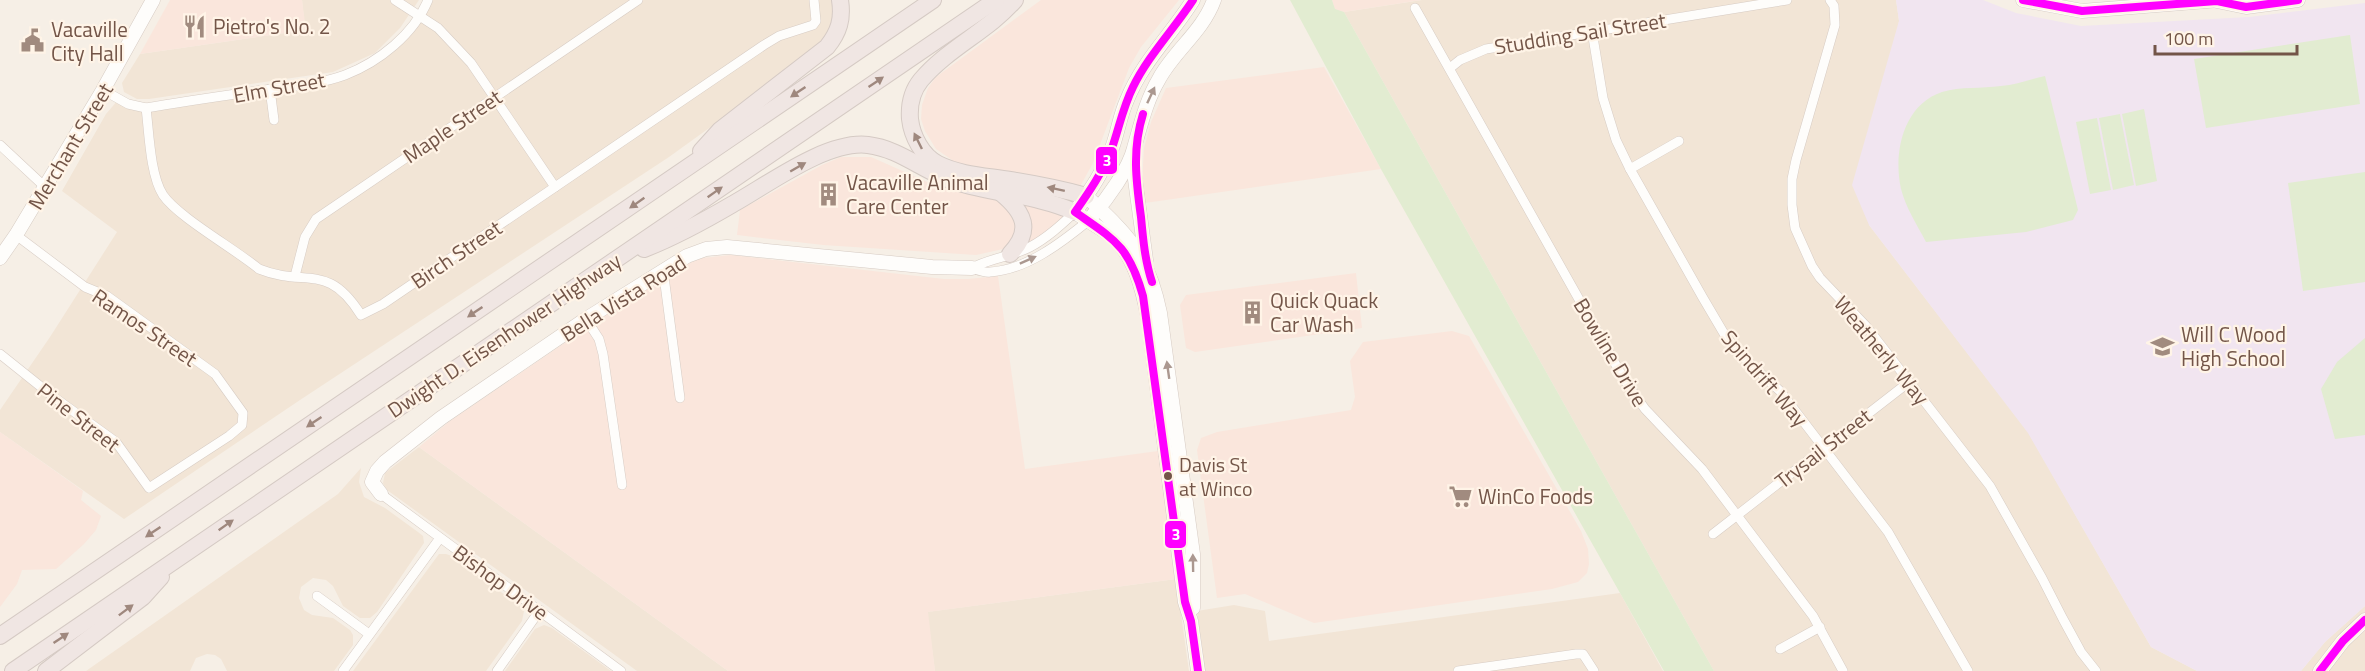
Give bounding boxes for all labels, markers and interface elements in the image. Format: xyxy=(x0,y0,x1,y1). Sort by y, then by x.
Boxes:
street label: Studding Sail Street xyxy=(1492,4,1669,62)
place label: Pietro's No. 2 xyxy=(213,10,331,42)
place label: Vacaville City Hall xyxy=(51,13,128,69)
restaurant icon: Pietro's No. 2 xyxy=(182,13,208,39)
scale bar xyxy=(2155,18,2298,56)
text: 100 m xyxy=(2164,25,2213,52)
public building icon: Vacaville City Hall xyxy=(20,28,46,54)
street label: Elm Street xyxy=(231,63,328,111)
street label: Merchant Street xyxy=(19,76,121,216)
one-way arrow xyxy=(868,76,884,88)
street label: Maple Street xyxy=(396,81,508,171)
one-way arrow xyxy=(790,86,806,97)
one-way arrow xyxy=(1147,86,1156,103)
one-way arrow xyxy=(913,133,923,150)
line badge: 3 xyxy=(1095,146,1118,175)
text: 3 xyxy=(1103,148,1111,172)
one-way arrow xyxy=(790,162,807,172)
place label: Vacaville Animal Care Center xyxy=(846,166,989,222)
building icon: Vacaville Animal Care Center xyxy=(815,181,841,207)
one-way arrow xyxy=(1047,184,1066,193)
one-way arrow xyxy=(707,186,723,198)
one-way arrow xyxy=(629,197,645,209)
street label: Birch Street xyxy=(404,211,508,296)
street label: Dwight D. Eisenhower Highway xyxy=(381,245,627,425)
street label: Bella Vista Road xyxy=(554,247,692,349)
one-way arrow xyxy=(1019,255,1037,265)
street label: Ramos Street xyxy=(86,280,204,374)
place label: Quick Quack Car Wash xyxy=(1270,284,1378,340)
street label: Weatherly Way xyxy=(1827,288,1937,412)
street label: Bowline Drive xyxy=(1566,292,1656,412)
building icon: Quick Quack Car Wash xyxy=(1239,299,1265,325)
one-way arrow xyxy=(468,306,484,318)
place label: Will C Wood High School xyxy=(2181,318,2286,374)
street label: Spindrift Way xyxy=(1714,323,1816,433)
school or university icon: Will C Wood High School xyxy=(2150,333,2176,359)
one-way arrow xyxy=(1163,360,1172,379)
street label: Pine Street xyxy=(31,374,128,460)
street label: Trysail Street xyxy=(1768,400,1879,496)
one-way arrow xyxy=(306,416,322,427)
place label: Davis St at Winco xyxy=(1179,449,1252,504)
marker: Davis St at Winco xyxy=(1162,470,1174,482)
place label: WinCo Foods xyxy=(1478,480,1593,512)
supermarket icon: WinCo Foods xyxy=(1447,483,1473,509)
one-way arrow xyxy=(217,519,233,531)
line badge: 3 xyxy=(1164,520,1187,549)
text: 3 xyxy=(1172,522,1180,546)
one-way arrow xyxy=(145,526,161,537)
street label: Bishop Drive xyxy=(447,536,555,628)
one-way arrow xyxy=(1188,553,1198,572)
one-way arrow xyxy=(118,605,133,617)
one-way arrow xyxy=(53,633,69,644)

